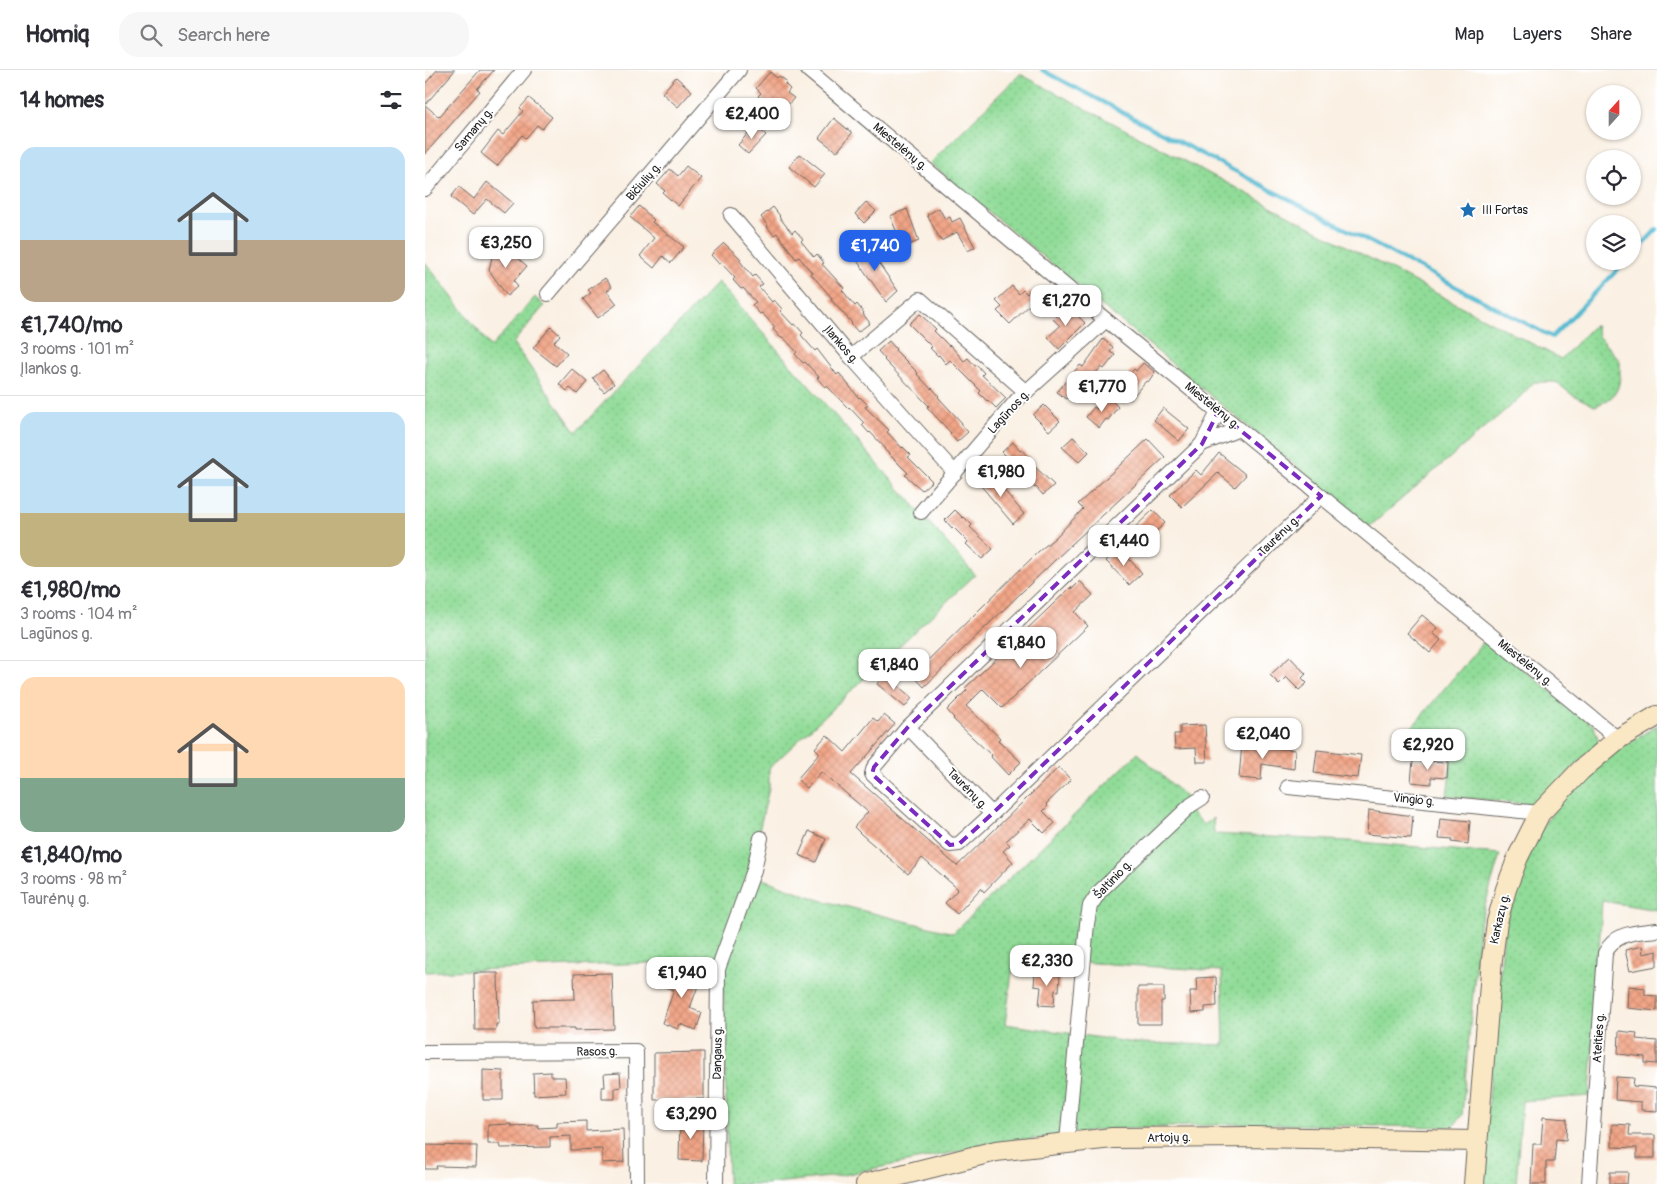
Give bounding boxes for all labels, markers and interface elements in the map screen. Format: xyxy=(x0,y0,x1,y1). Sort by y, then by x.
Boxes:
search box xyxy=(119,12,469,57)
text: Homiq xyxy=(25,20,89,49)
icon: search xyxy=(137,21,165,49)
text: Search here xyxy=(177,23,270,47)
text: Map xyxy=(1455,23,1484,46)
text: Layers xyxy=(1512,23,1562,46)
text: Share xyxy=(1590,23,1632,46)
north arrow xyxy=(1586,85,1641,140)
map controls xyxy=(1586,85,1641,270)
icon: filters xyxy=(377,86,405,114)
text: 14 homes xyxy=(20,87,104,114)
pin: €2,400 xyxy=(711,98,793,140)
text: €2,400 xyxy=(725,104,779,124)
street label: Samanų g. xyxy=(451,105,497,155)
street label: Miestelėnų g. xyxy=(870,120,930,174)
button: locate xyxy=(1586,150,1641,205)
street label: Bičiulių g. xyxy=(623,160,665,204)
icon: home xyxy=(168,179,258,269)
place icon: III Fortas xyxy=(1458,200,1478,220)
place label: III Fortas xyxy=(1482,203,1529,218)
button: layers xyxy=(1586,215,1641,270)
pin: €3,250 xyxy=(465,226,547,269)
pin: €1,740 xyxy=(834,230,916,272)
text: €3,250 xyxy=(480,233,532,253)
text: €1,740 xyxy=(850,236,900,256)
pin: €1,270 xyxy=(1025,284,1107,327)
text: €1,270 xyxy=(1041,291,1091,311)
text: €1,740/mo xyxy=(20,312,123,339)
street label: Įlankos g. xyxy=(820,323,862,367)
text: 3 rooms · 101 m² xyxy=(20,339,134,359)
text: Įlankos g. xyxy=(20,359,82,379)
pin: €1,770 xyxy=(1061,370,1143,413)
text: €1,770 xyxy=(1078,377,1126,397)
street label: Miestelėnų g. xyxy=(1182,379,1242,433)
street label: Lagūnos g. xyxy=(985,387,1033,437)
icon: home xyxy=(168,445,258,535)
pin: €1,980 xyxy=(960,456,1042,498)
text: €1,980 xyxy=(977,462,1025,482)
street label: Taurėnų g. xyxy=(1255,512,1303,560)
pin: €1,440 xyxy=(1083,524,1165,567)
text: €1,440 xyxy=(1099,531,1149,551)
text: €1,980/mo xyxy=(20,577,121,604)
text: 3 rooms · 104 m² xyxy=(20,604,137,624)
text: Lagūnos g. xyxy=(20,624,93,644)
pin: €1,840 xyxy=(980,626,1062,669)
text: €1,840 xyxy=(996,633,1046,653)
street label: Miestelėnų g. xyxy=(1495,636,1555,690)
pin: €1,840 xyxy=(853,648,935,691)
text: €1,840 xyxy=(869,655,919,675)
icon: home xyxy=(168,710,258,800)
pin: €2,040 xyxy=(1222,718,1304,760)
text: €2,040 xyxy=(1236,724,1290,744)
pin: €2,920 xyxy=(1387,728,1469,771)
text: €2,920 xyxy=(1402,735,1454,755)
street label: Taurėnų g. xyxy=(943,765,991,813)
street label: Vingio g. xyxy=(1392,790,1436,810)
text: €1,840/mo xyxy=(20,842,122,869)
street label: Šaltinio g. xyxy=(1090,856,1135,903)
text: 3 rooms · 98 m² xyxy=(20,869,127,889)
text: Taurėnų g. xyxy=(20,889,90,909)
street label: Karkazų g. xyxy=(1487,892,1513,946)
pin: €2,330 xyxy=(1006,944,1088,987)
text: €2,330 xyxy=(1021,951,1073,971)
pin: €1,940 xyxy=(641,956,723,999)
text: €1,940 xyxy=(657,963,707,983)
street label: Ateities g. xyxy=(1590,1012,1608,1064)
street label: Dangaus g. xyxy=(710,1026,726,1080)
street label: Rasos g. xyxy=(576,1044,618,1060)
pin: €3,290 xyxy=(650,1098,732,1140)
text: €3,290 xyxy=(665,1104,717,1124)
street label: Artojų g. xyxy=(1147,1130,1191,1146)

